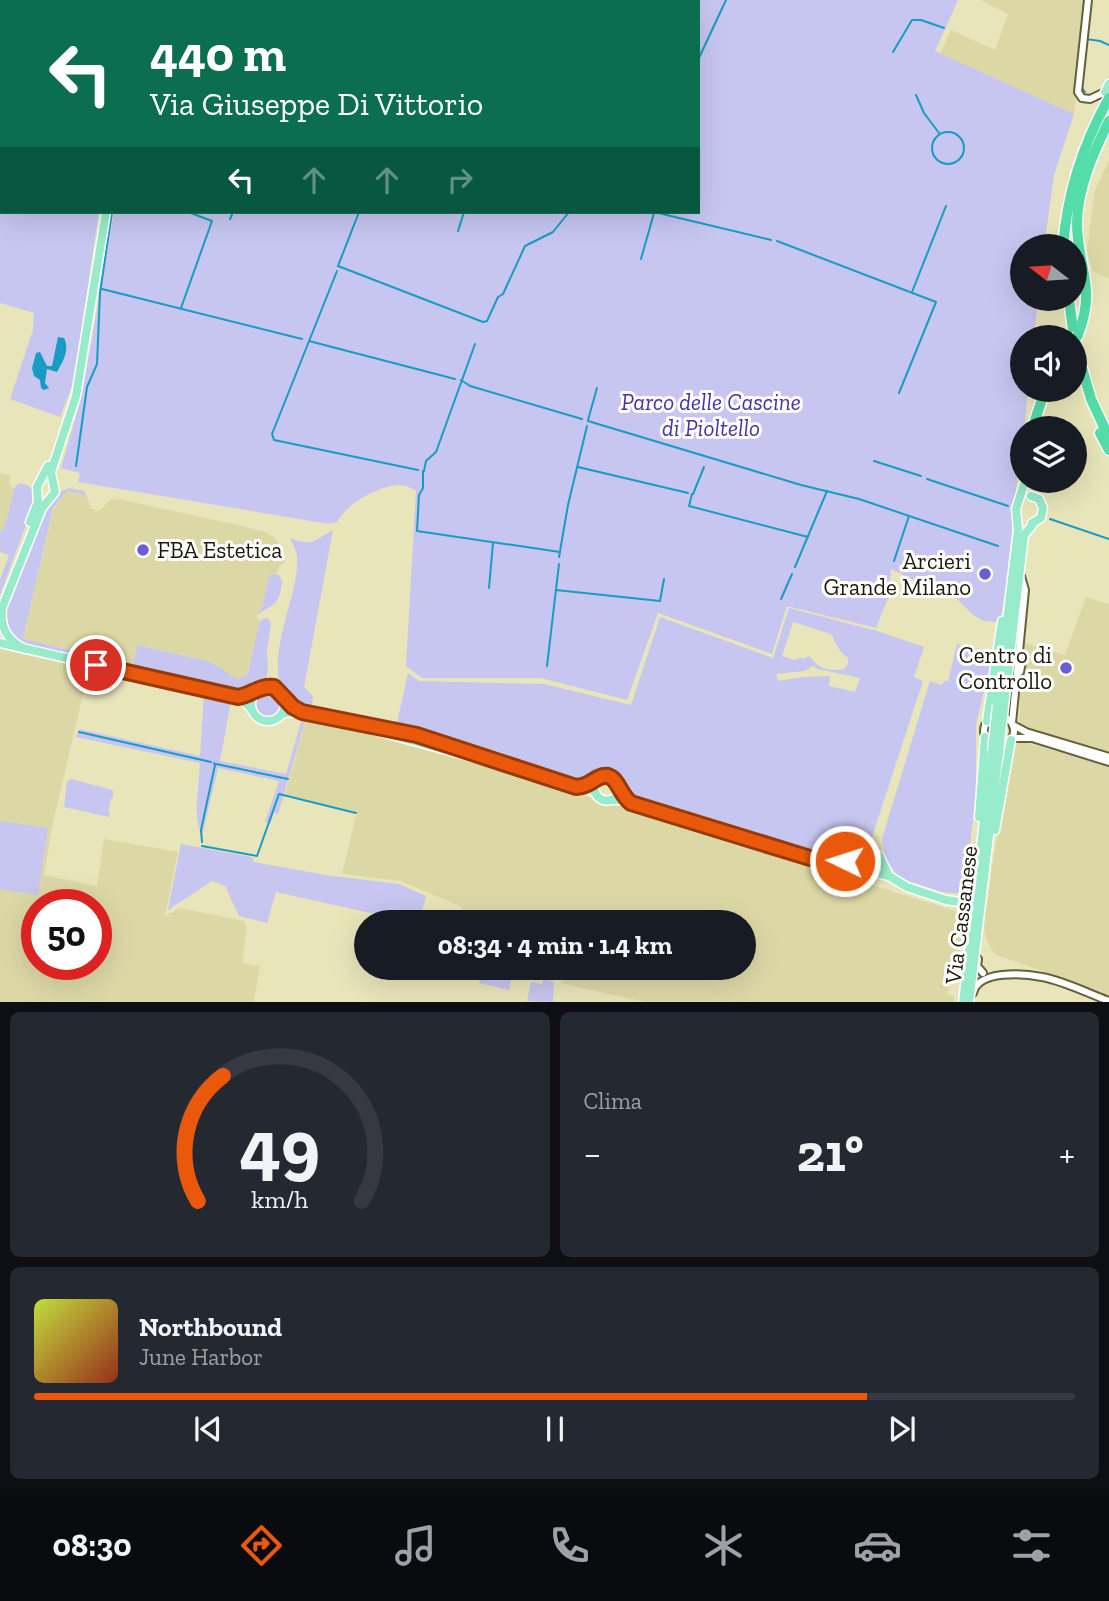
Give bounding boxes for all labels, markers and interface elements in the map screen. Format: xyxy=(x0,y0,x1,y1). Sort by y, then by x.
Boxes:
text: 440 m xyxy=(150,25,286,84)
icon: left xyxy=(35,28,126,119)
text: Via Giuseppe Di Vittorio xyxy=(150,85,483,123)
icon: left xyxy=(222,161,260,199)
icon: ahead xyxy=(295,161,333,199)
icon: ahead xyxy=(368,161,406,199)
icon: right xyxy=(441,161,479,199)
north arrow xyxy=(1010,234,1087,312)
map controls xyxy=(1010,234,1087,493)
button: sound xyxy=(1010,325,1087,402)
park label: Parco delle Cascine di Pioltello xyxy=(621,388,801,442)
button: layers xyxy=(1010,416,1087,493)
place label: FBA Estetica xyxy=(157,536,282,564)
marker: FBA Estetica xyxy=(135,542,151,558)
place label: Arcieri Grande Milano xyxy=(824,547,971,601)
marker: Arcieri Grande Milano xyxy=(977,566,993,582)
pin xyxy=(66,635,126,695)
place label: Centro di Controllo xyxy=(958,641,1052,695)
icon: arrive xyxy=(77,646,115,684)
marker: Centro di Controllo xyxy=(1058,660,1074,676)
position arrow xyxy=(808,824,882,898)
street label: Via Cassanese xyxy=(938,844,983,987)
speed limit sign: 50 xyxy=(21,889,112,980)
text: 08:34 · 4 min · 1.4 km xyxy=(438,929,672,961)
text: Clima xyxy=(584,1087,642,1115)
text: 49 xyxy=(240,1102,320,1190)
text: 21° xyxy=(797,1122,864,1184)
text: − xyxy=(584,1131,601,1177)
text: + xyxy=(1059,1131,1075,1177)
text: km/h xyxy=(251,1183,308,1213)
text: Northbound xyxy=(139,1311,282,1343)
text: June Harbor xyxy=(139,1343,263,1371)
icon: previous xyxy=(189,1410,227,1448)
icon: pause xyxy=(536,1410,574,1448)
icon: next xyxy=(883,1410,921,1448)
icon: directions xyxy=(237,1521,286,1570)
icon: music xyxy=(391,1521,440,1570)
icon: phone xyxy=(545,1521,594,1570)
icon: climate xyxy=(699,1521,748,1570)
icon: car xyxy=(853,1521,902,1570)
icon: filters xyxy=(1007,1521,1056,1570)
text: 08:30 xyxy=(53,1526,132,1564)

